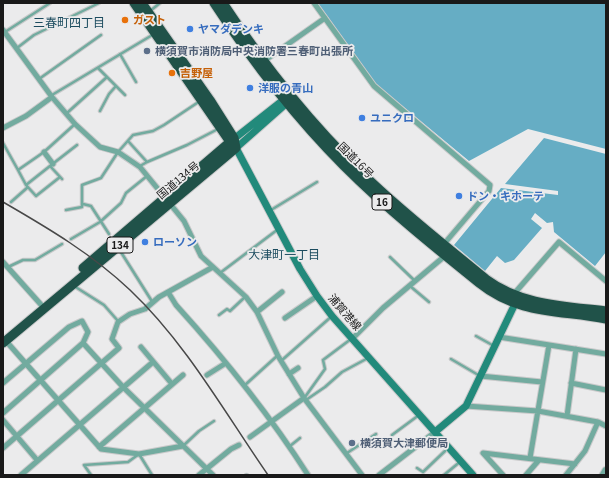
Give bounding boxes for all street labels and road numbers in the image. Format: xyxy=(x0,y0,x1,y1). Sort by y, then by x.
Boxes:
street label: 国道16号 xyxy=(335,139,377,181)
street label: 国道134号 xyxy=(154,158,202,202)
road number: 16 xyxy=(372,194,392,210)
road number: 134 xyxy=(107,237,133,253)
street label: 浦賀港線 xyxy=(326,291,364,333)

